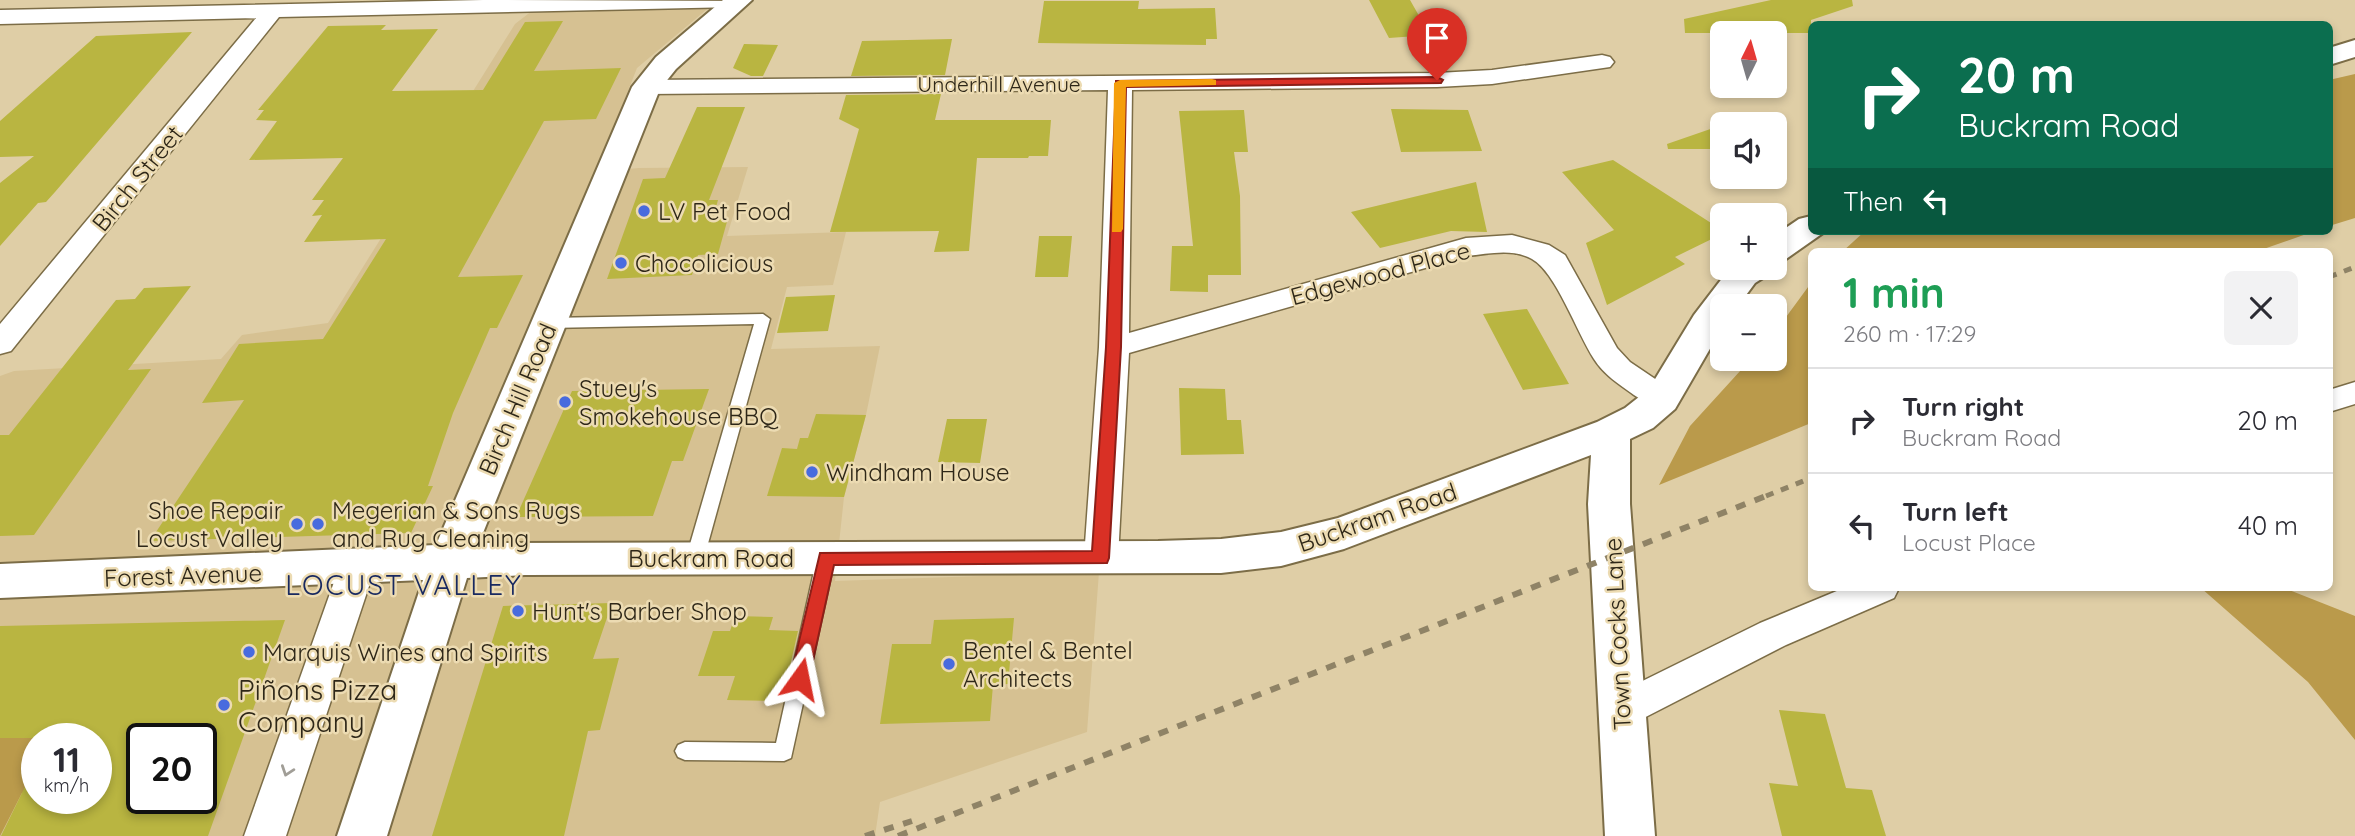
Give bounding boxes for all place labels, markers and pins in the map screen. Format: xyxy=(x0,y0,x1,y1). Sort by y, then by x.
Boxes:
pin xyxy=(1407,8,1467,80)
place label: LV Pet Food xyxy=(658,196,791,226)
marker: LV Pet Food xyxy=(636,203,652,219)
place label: Chocolicious xyxy=(635,248,773,278)
marker: Chocolicious xyxy=(613,255,629,271)
place label: Stuey's Smokehouse BBQ xyxy=(579,373,779,431)
marker: Stuey's Smokehouse BBQ xyxy=(557,394,573,410)
place label: Windham House xyxy=(826,457,1010,487)
marker: Windham House xyxy=(804,464,820,480)
place label: Shoe Repair Locust Valley xyxy=(136,495,283,553)
place label: Megerian & Sons Rugs and Rug Cleaning xyxy=(332,495,580,553)
marker: Shoe Repair Locust Valley xyxy=(289,516,305,532)
marker: Megerian & Sons Rugs and Rug Cleaning xyxy=(310,516,326,532)
place label: Hunt's Barber Shop xyxy=(532,596,747,626)
marker: Hunt's Barber Shop xyxy=(510,603,526,619)
place label: Bentel & Bentel Architects xyxy=(963,635,1133,693)
place label: Marquis Wines and Spirits xyxy=(263,637,548,667)
marker: Marquis Wines and Spirits xyxy=(241,644,257,660)
marker: Bentel & Bentel Architects xyxy=(941,656,957,672)
place label: Piñons Pizza Company xyxy=(238,672,397,739)
marker: Piñons Pizza Company xyxy=(216,697,232,713)

